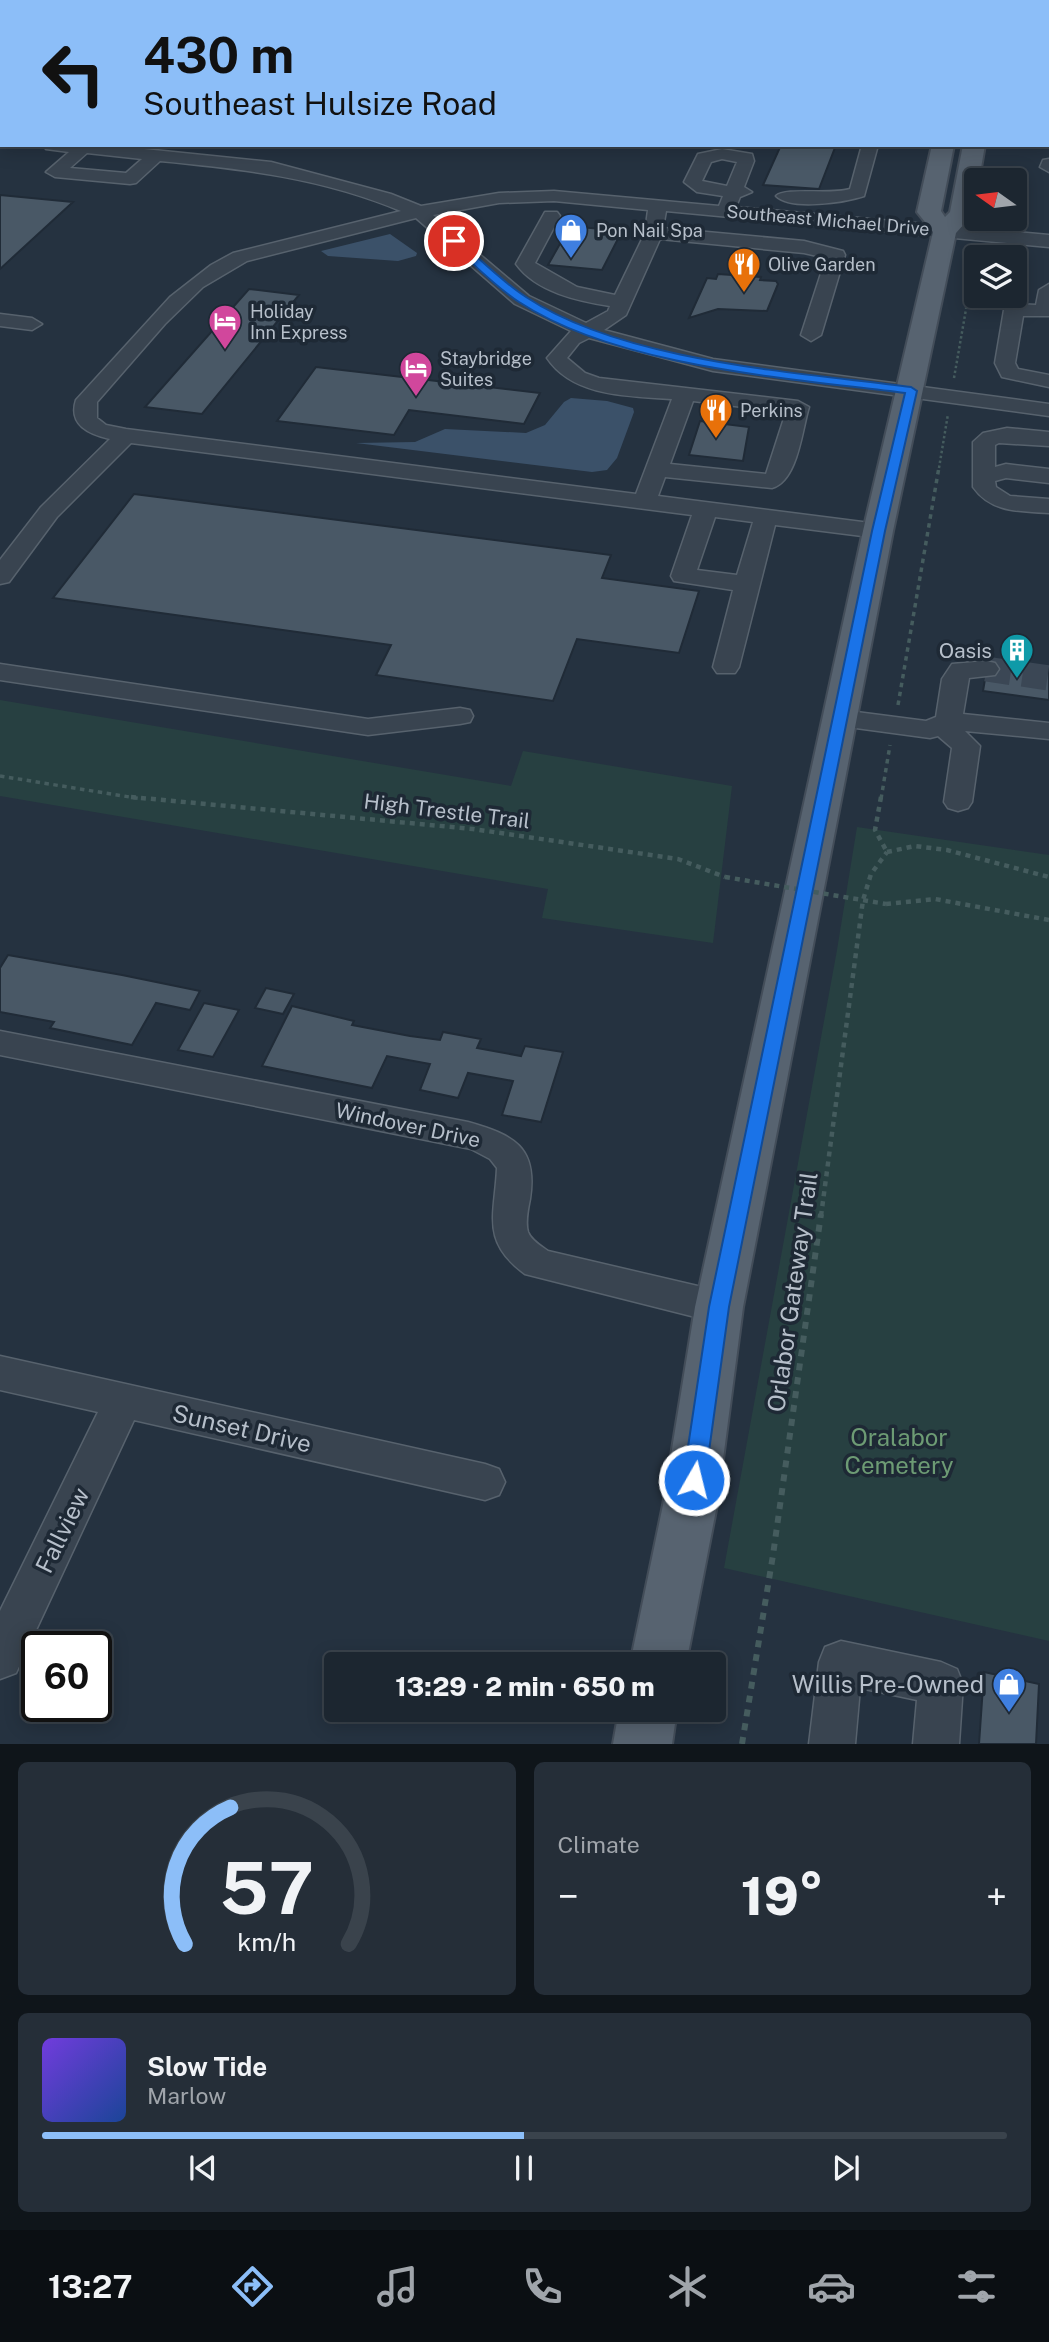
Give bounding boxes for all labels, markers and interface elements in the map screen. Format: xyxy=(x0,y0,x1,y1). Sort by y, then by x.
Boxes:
text: 430 m xyxy=(143,26,294,84)
icon: left xyxy=(28,28,119,119)
text: Southeast Hulsize Road xyxy=(143,85,497,122)
north arrow xyxy=(964,168,1027,231)
map controls xyxy=(964,168,1027,308)
street label: Southeast Michael Drive xyxy=(726,201,930,239)
pin xyxy=(424,211,484,271)
shop icon: Pon Nail Spa xyxy=(552,211,590,260)
place label: Pon Nail Spa xyxy=(596,220,703,241)
icon: arrive xyxy=(435,222,473,260)
restaurant icon: Olive Garden xyxy=(725,245,763,294)
button: layers xyxy=(964,245,1027,308)
place label: Olive Garden xyxy=(768,254,876,275)
place label: Holiday Inn Express xyxy=(250,301,347,343)
hotel icon: Holiday Inn Express xyxy=(206,302,244,351)
place label: Staybridge Suites xyxy=(440,348,532,390)
hotel icon: Staybridge Suites xyxy=(397,349,435,398)
restaurant icon: Perkins xyxy=(697,391,735,440)
place label: Perkins xyxy=(740,400,803,421)
building icon: Oasis xyxy=(998,631,1036,680)
place label: Oasis xyxy=(939,638,992,663)
street label: High Trestle Trail xyxy=(362,788,532,834)
street label: Windover Drive xyxy=(333,1097,483,1153)
street label: Orlabor Gateway Trail xyxy=(761,1170,823,1414)
street label: Sunset Drive xyxy=(170,1398,314,1458)
park label: Oralabor Cemetery xyxy=(844,1423,954,1479)
position arrow xyxy=(657,1443,731,1517)
street label: Fallview xyxy=(29,1483,95,1577)
speed limit sign: 60 xyxy=(21,1631,112,1722)
shop icon: Willis Pre-Owned xyxy=(990,1665,1028,1714)
place label: Willis Pre-Owned xyxy=(792,1670,984,1698)
text: 13:29 · 2 min · 650 m xyxy=(395,1671,655,1702)
text: Climate xyxy=(558,1831,640,1858)
text: 57 xyxy=(219,1846,314,1931)
text: 19° xyxy=(741,1866,824,1927)
text: − xyxy=(558,1874,579,1919)
text: + xyxy=(986,1874,1007,1919)
text: km/h xyxy=(237,1927,296,1957)
text: Slow Tide xyxy=(147,2051,267,2082)
text: Marlow xyxy=(147,2082,226,2109)
icon: previous xyxy=(184,2149,222,2187)
icon: pause xyxy=(505,2149,543,2187)
icon: next xyxy=(827,2149,865,2187)
icon: directions xyxy=(228,2262,277,2311)
icon: music xyxy=(373,2262,422,2311)
icon: phone xyxy=(518,2262,567,2311)
icon: climate xyxy=(663,2262,712,2311)
icon: car xyxy=(807,2262,856,2311)
icon: filters xyxy=(952,2262,1001,2311)
text: 13:27 xyxy=(48,2268,132,2305)

